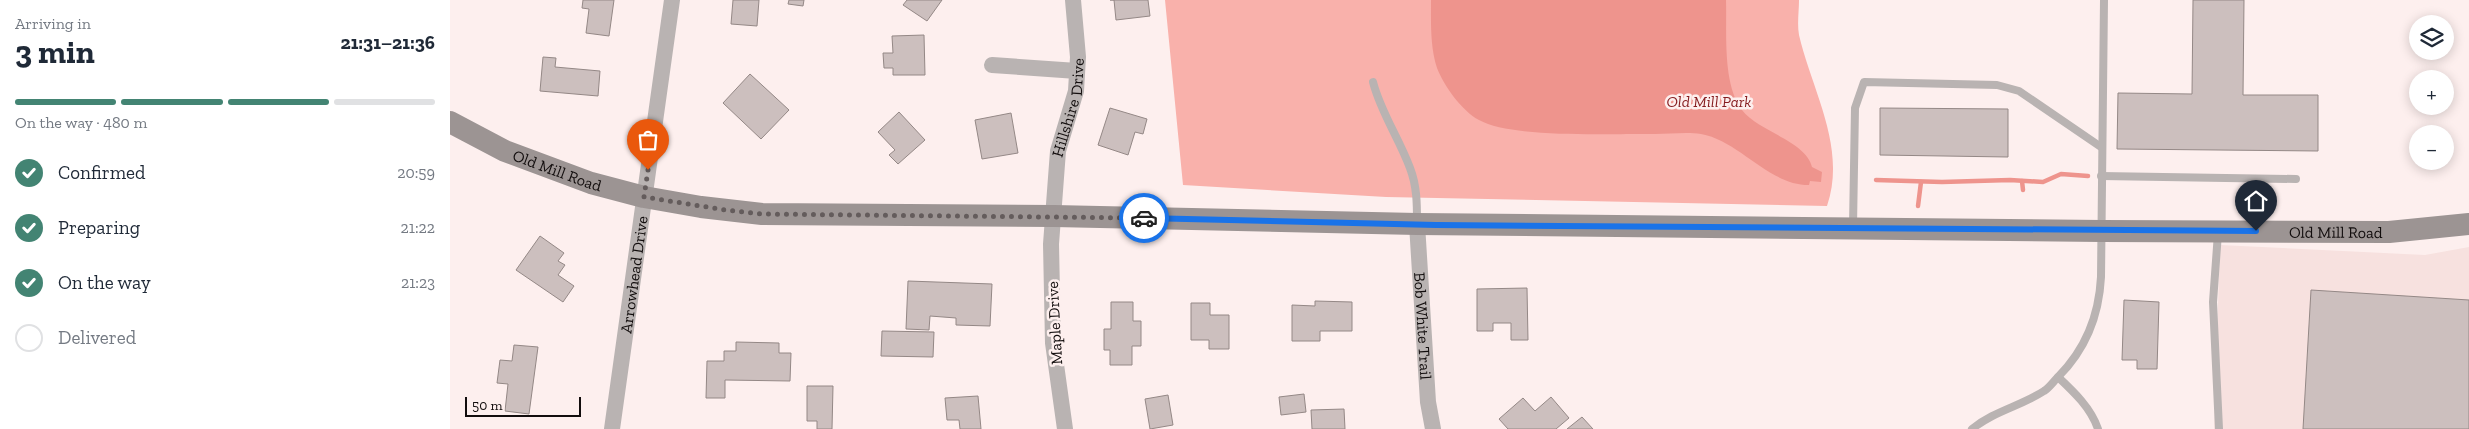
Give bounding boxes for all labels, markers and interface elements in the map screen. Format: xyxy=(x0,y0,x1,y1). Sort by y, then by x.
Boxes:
text: Arriving in xyxy=(15,14,91,33)
map controls xyxy=(2409,15,2454,170)
button: layers xyxy=(2409,15,2454,60)
text: 21:31–21:36 xyxy=(340,31,435,54)
text: 3 min xyxy=(15,33,95,71)
street label: Hillshire Drive xyxy=(1048,58,1088,159)
button: + xyxy=(2409,70,2454,115)
park label: Old Mill Park xyxy=(1667,92,1751,111)
text: On the way · 480 m xyxy=(15,113,147,132)
pin xyxy=(627,119,669,170)
button: − xyxy=(2409,125,2454,170)
icon: bag xyxy=(634,126,662,154)
street label: Old Mill Road xyxy=(510,146,604,195)
icon: check xyxy=(15,159,43,187)
text: Confirmed xyxy=(58,161,145,184)
text: 20:59 xyxy=(397,163,435,182)
pin xyxy=(2235,180,2277,231)
icon: home xyxy=(2242,187,2270,215)
courier xyxy=(1119,193,1169,243)
icon: car xyxy=(1130,204,1158,232)
icon: check xyxy=(15,214,43,242)
street label: Arrowhead Drive xyxy=(616,215,652,335)
text: Preparing xyxy=(58,216,140,239)
text: 21:22 xyxy=(401,218,435,237)
street label: Old Mill Road xyxy=(2289,223,2383,242)
icon: check xyxy=(15,269,43,297)
text: On the way xyxy=(58,271,151,294)
street label: Bob White Trail xyxy=(1410,272,1436,380)
text: 21:23 xyxy=(401,273,435,292)
street label: Maple Drive xyxy=(1043,281,1066,365)
text: Delivered xyxy=(58,326,136,349)
scale bar xyxy=(465,394,581,417)
text: 50 m xyxy=(472,397,503,414)

